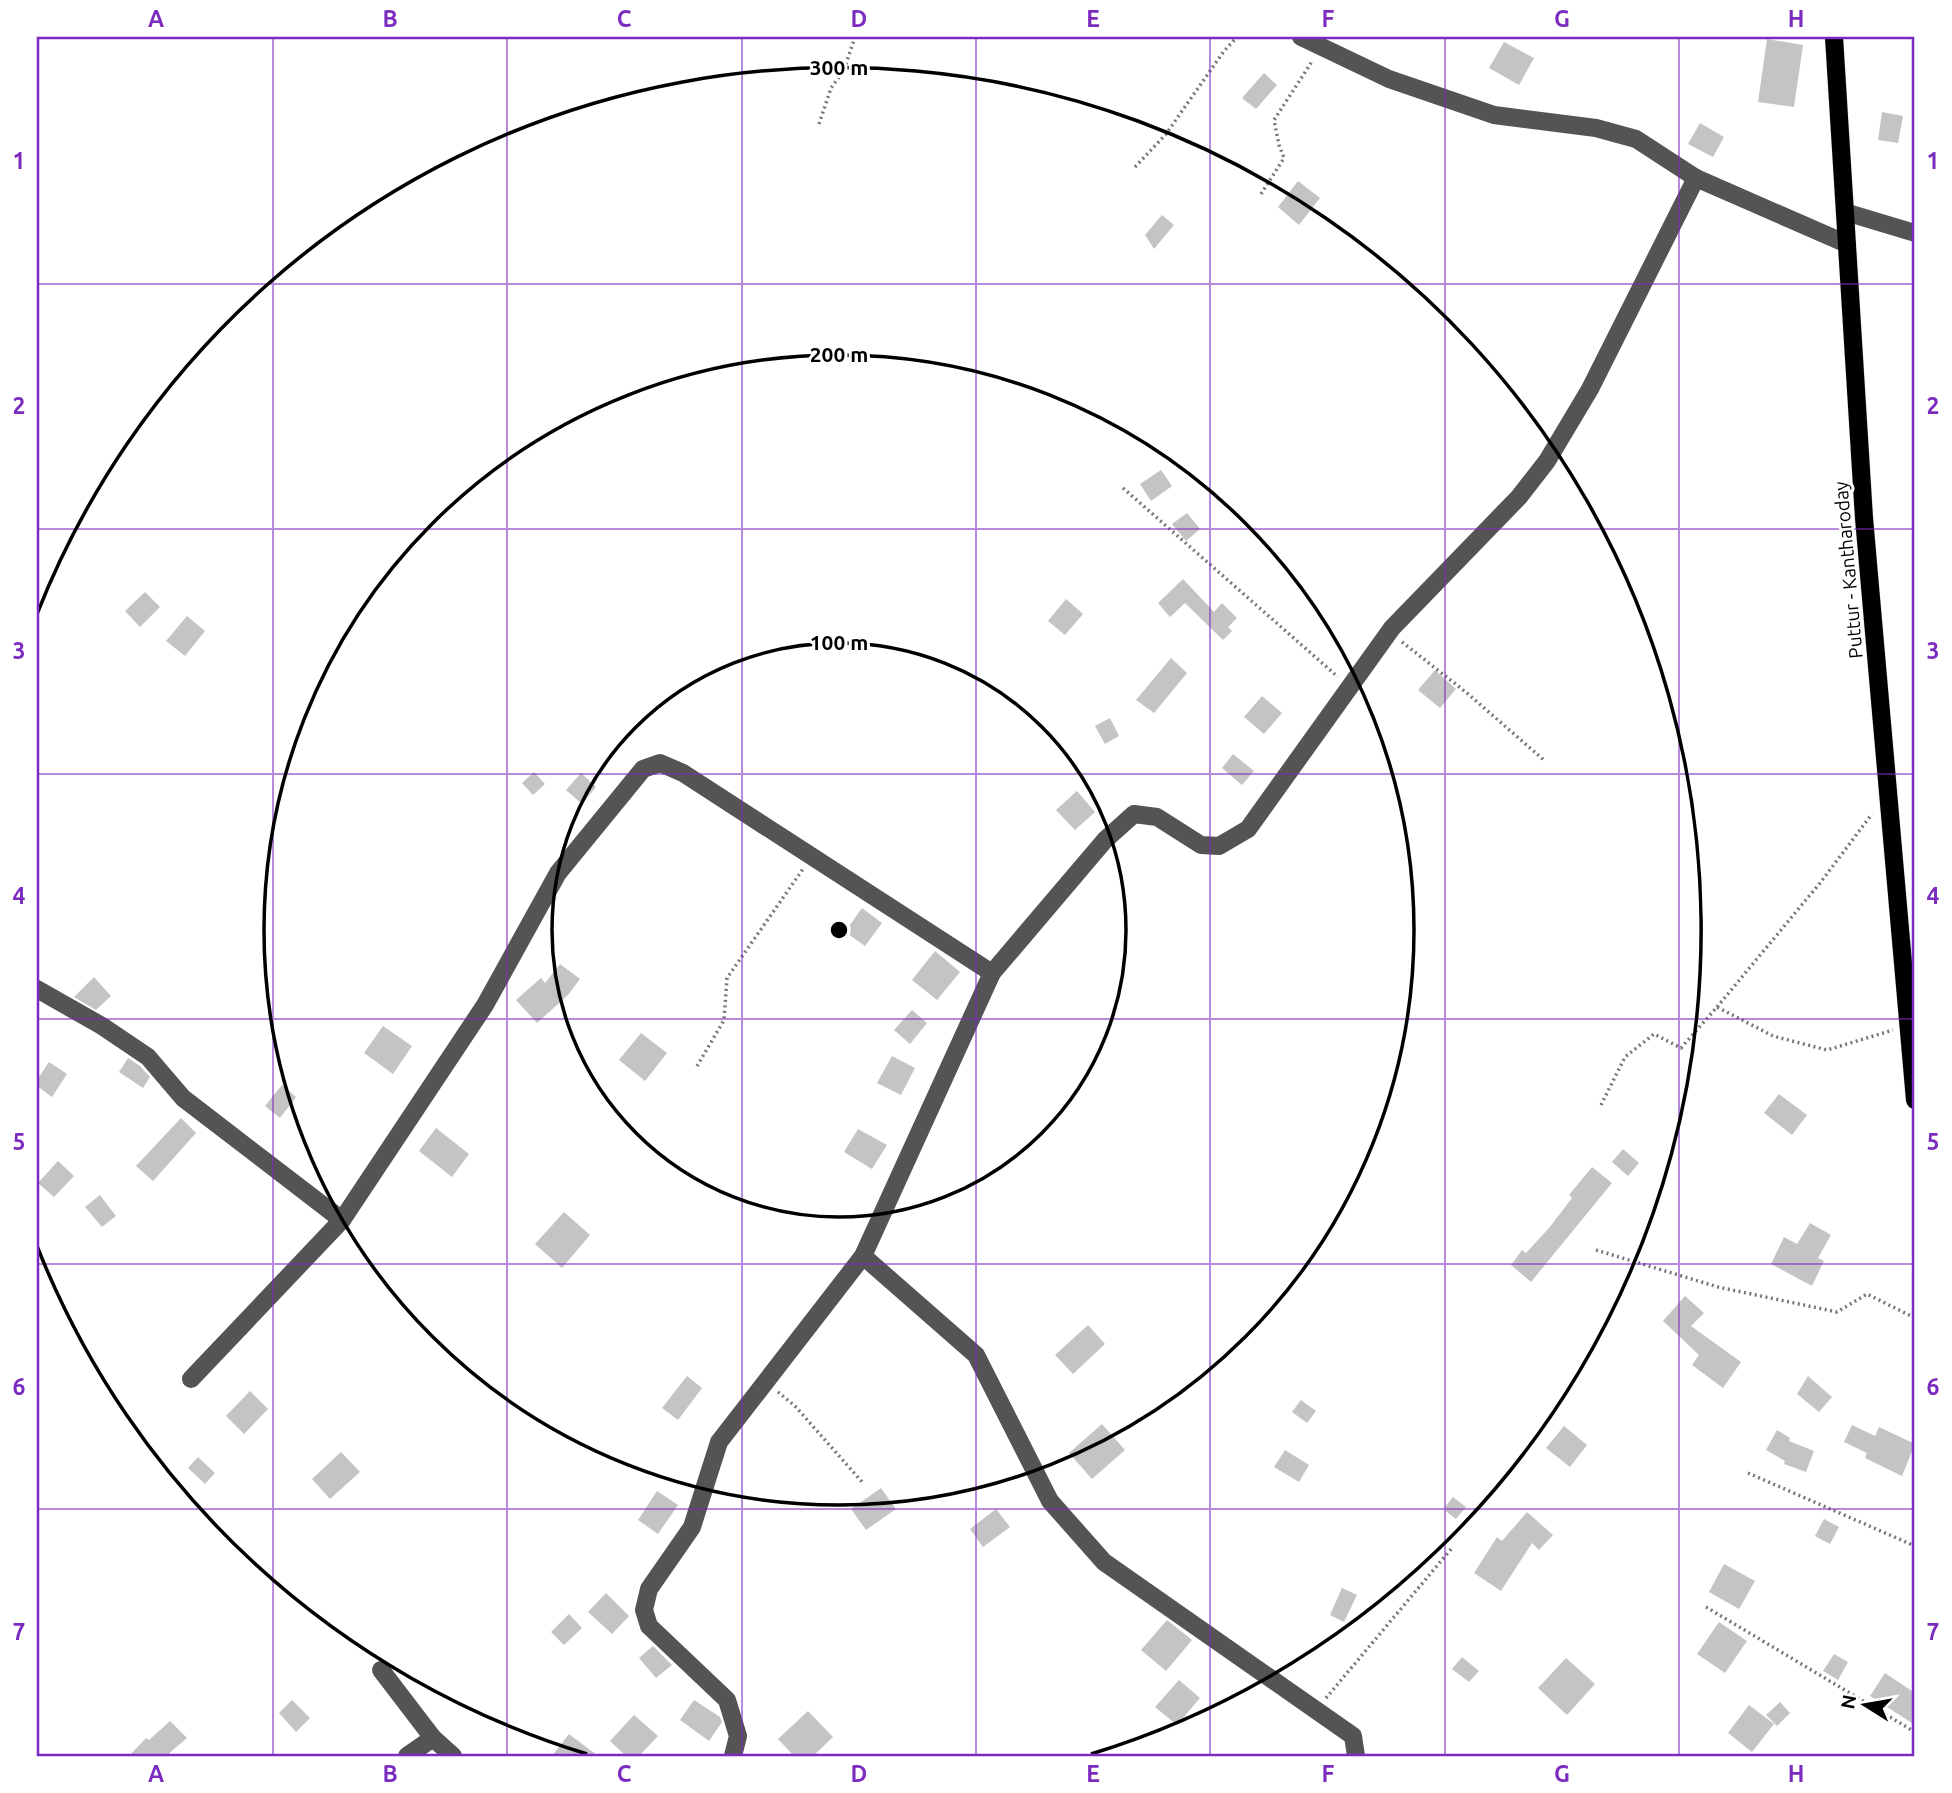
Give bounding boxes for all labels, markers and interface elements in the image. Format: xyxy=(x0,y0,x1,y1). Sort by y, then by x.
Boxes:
text: A xyxy=(148,6,164,31)
text: B xyxy=(382,6,398,31)
text: C xyxy=(617,6,632,31)
text: D xyxy=(851,6,867,31)
text: E xyxy=(1086,6,1100,31)
text: F xyxy=(1322,6,1335,31)
text: G xyxy=(1554,6,1570,31)
text: H xyxy=(1788,6,1804,31)
text: 300 m xyxy=(810,55,868,79)
text: 1 xyxy=(13,148,25,173)
text: 1 xyxy=(1927,148,1939,173)
text: 200 m xyxy=(810,342,868,366)
text: 2 xyxy=(13,393,25,418)
text: 2 xyxy=(1927,393,1939,418)
street label: Puttur - Kantharoday xyxy=(1829,480,1867,660)
text: 100 m xyxy=(810,630,868,654)
text: 3 xyxy=(13,638,25,663)
text: 3 xyxy=(1927,638,1939,663)
text: 4 xyxy=(13,883,26,908)
text: 4 xyxy=(1927,883,1940,908)
centre of rings xyxy=(827,918,851,942)
text: 5 xyxy=(13,1129,25,1154)
text: 5 xyxy=(1927,1129,1939,1154)
text: 6 xyxy=(13,1374,26,1399)
text: 6 xyxy=(1927,1374,1940,1399)
text: 7 xyxy=(13,1619,25,1644)
text: 7 xyxy=(1927,1619,1939,1644)
north arrow xyxy=(1829,1671,1899,1741)
text: N xyxy=(1836,1693,1860,1711)
text: A xyxy=(148,1761,164,1786)
text: B xyxy=(382,1761,398,1786)
text: C xyxy=(617,1761,632,1786)
text: D xyxy=(851,1761,867,1786)
text: E xyxy=(1086,1761,1100,1786)
text: F xyxy=(1322,1761,1335,1786)
text: G xyxy=(1554,1761,1570,1786)
text: H xyxy=(1788,1761,1804,1786)

